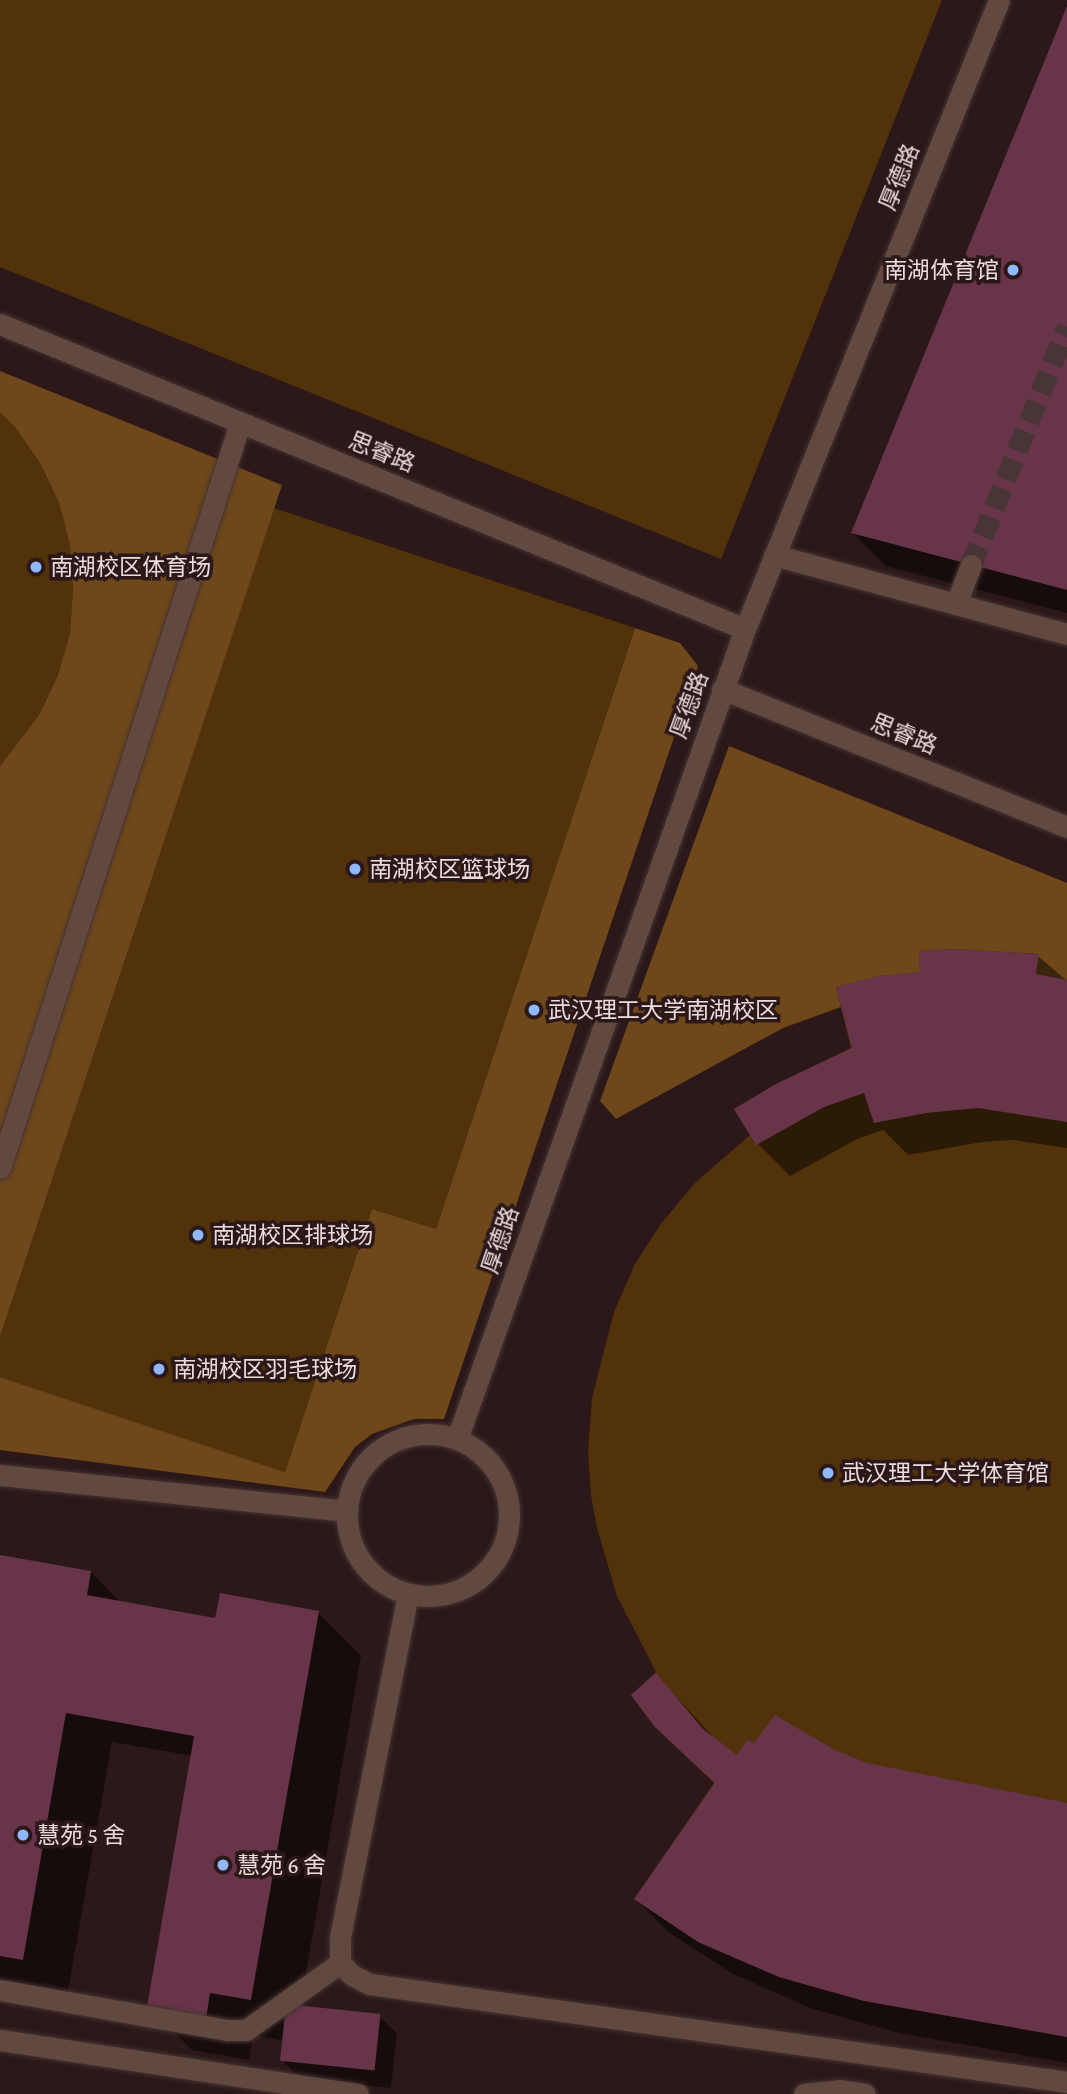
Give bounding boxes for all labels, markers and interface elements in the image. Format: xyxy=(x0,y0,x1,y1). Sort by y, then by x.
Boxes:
street label: 厚德路 xyxy=(873,140,925,214)
place label: 南湖体育馆 xyxy=(884,256,999,284)
marker: 南湖体育馆 xyxy=(1005,262,1021,278)
street label: 思睿路 xyxy=(345,426,419,478)
place label: 南湖校区体育场 xyxy=(50,553,211,581)
marker: 南湖校区体育场 xyxy=(28,559,44,575)
street label: 厚德路 xyxy=(664,668,714,742)
street label: 思睿路 xyxy=(867,708,941,760)
place label: 南湖校区篮球场 xyxy=(369,855,530,883)
marker: 南湖校区篮球场 xyxy=(347,861,363,877)
place label: 武汉理工大学南湖校区 xyxy=(548,996,778,1024)
marker: 武汉理工大学南湖校区 xyxy=(526,1002,542,1018)
street label: 厚德路 xyxy=(476,1203,524,1277)
place label: 南湖校区排球场 xyxy=(212,1221,373,1249)
marker: 南湖校区排球场 xyxy=(190,1227,206,1243)
place label: 南湖校区羽毛球场 xyxy=(173,1355,357,1383)
marker: 南湖校区羽毛球场 xyxy=(151,1361,167,1377)
place label: 武汉理工大学体育馆 xyxy=(842,1459,1049,1487)
marker: 武汉理工大学体育馆 xyxy=(820,1465,836,1481)
place label: 慧苑 5 舍 xyxy=(37,1821,125,1849)
marker: 慧苑 5 舍 xyxy=(15,1827,31,1843)
place label: 慧苑 6 舍 xyxy=(237,1851,326,1879)
marker: 慧苑 6 舍 xyxy=(215,1857,231,1873)

